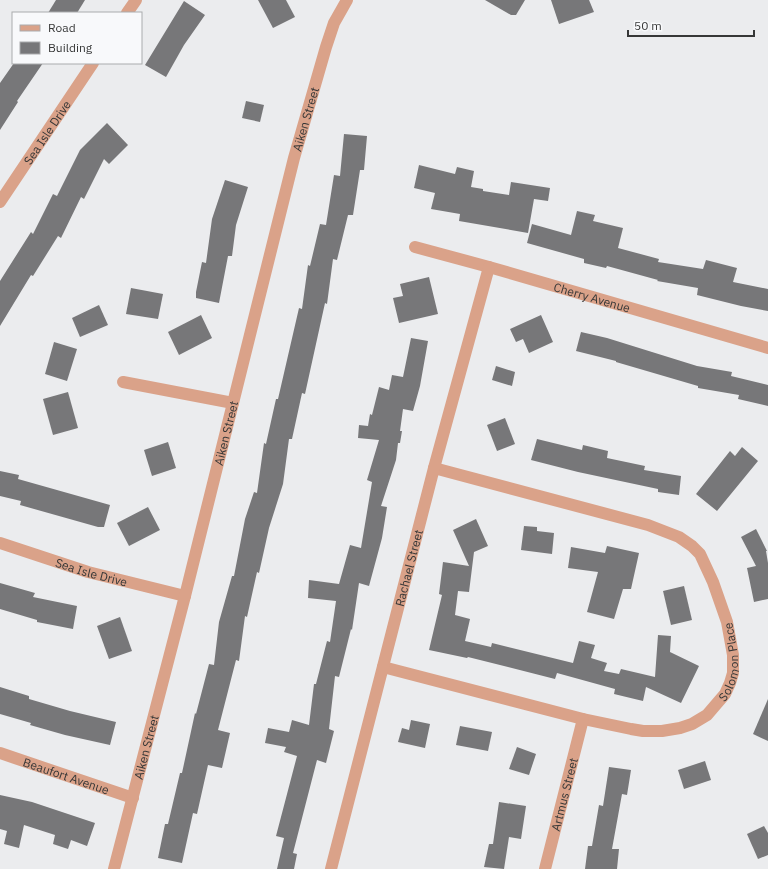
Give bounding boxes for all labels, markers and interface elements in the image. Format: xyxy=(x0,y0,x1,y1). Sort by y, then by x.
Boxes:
legend xyxy=(12,12,142,64)
scale bar xyxy=(628,12,754,38)
text: 50 m xyxy=(634,18,662,33)
text: Road xyxy=(48,20,76,35)
text: Building xyxy=(48,40,93,55)
street label: Aiken Street xyxy=(289,85,322,153)
street label: Sea Isle Drive xyxy=(20,97,74,167)
street label: Cherry Avenue xyxy=(552,279,632,315)
street label: Aiken Street xyxy=(210,399,241,467)
street label: Rachael Street xyxy=(391,528,425,608)
street label: Sea Isle Drive xyxy=(54,554,129,589)
street label: Solomon Place xyxy=(715,621,742,704)
street label: Aiken Street xyxy=(130,713,161,781)
street label: Beaufort Avenue xyxy=(21,754,112,797)
street label: Artmus Street xyxy=(547,756,580,833)

